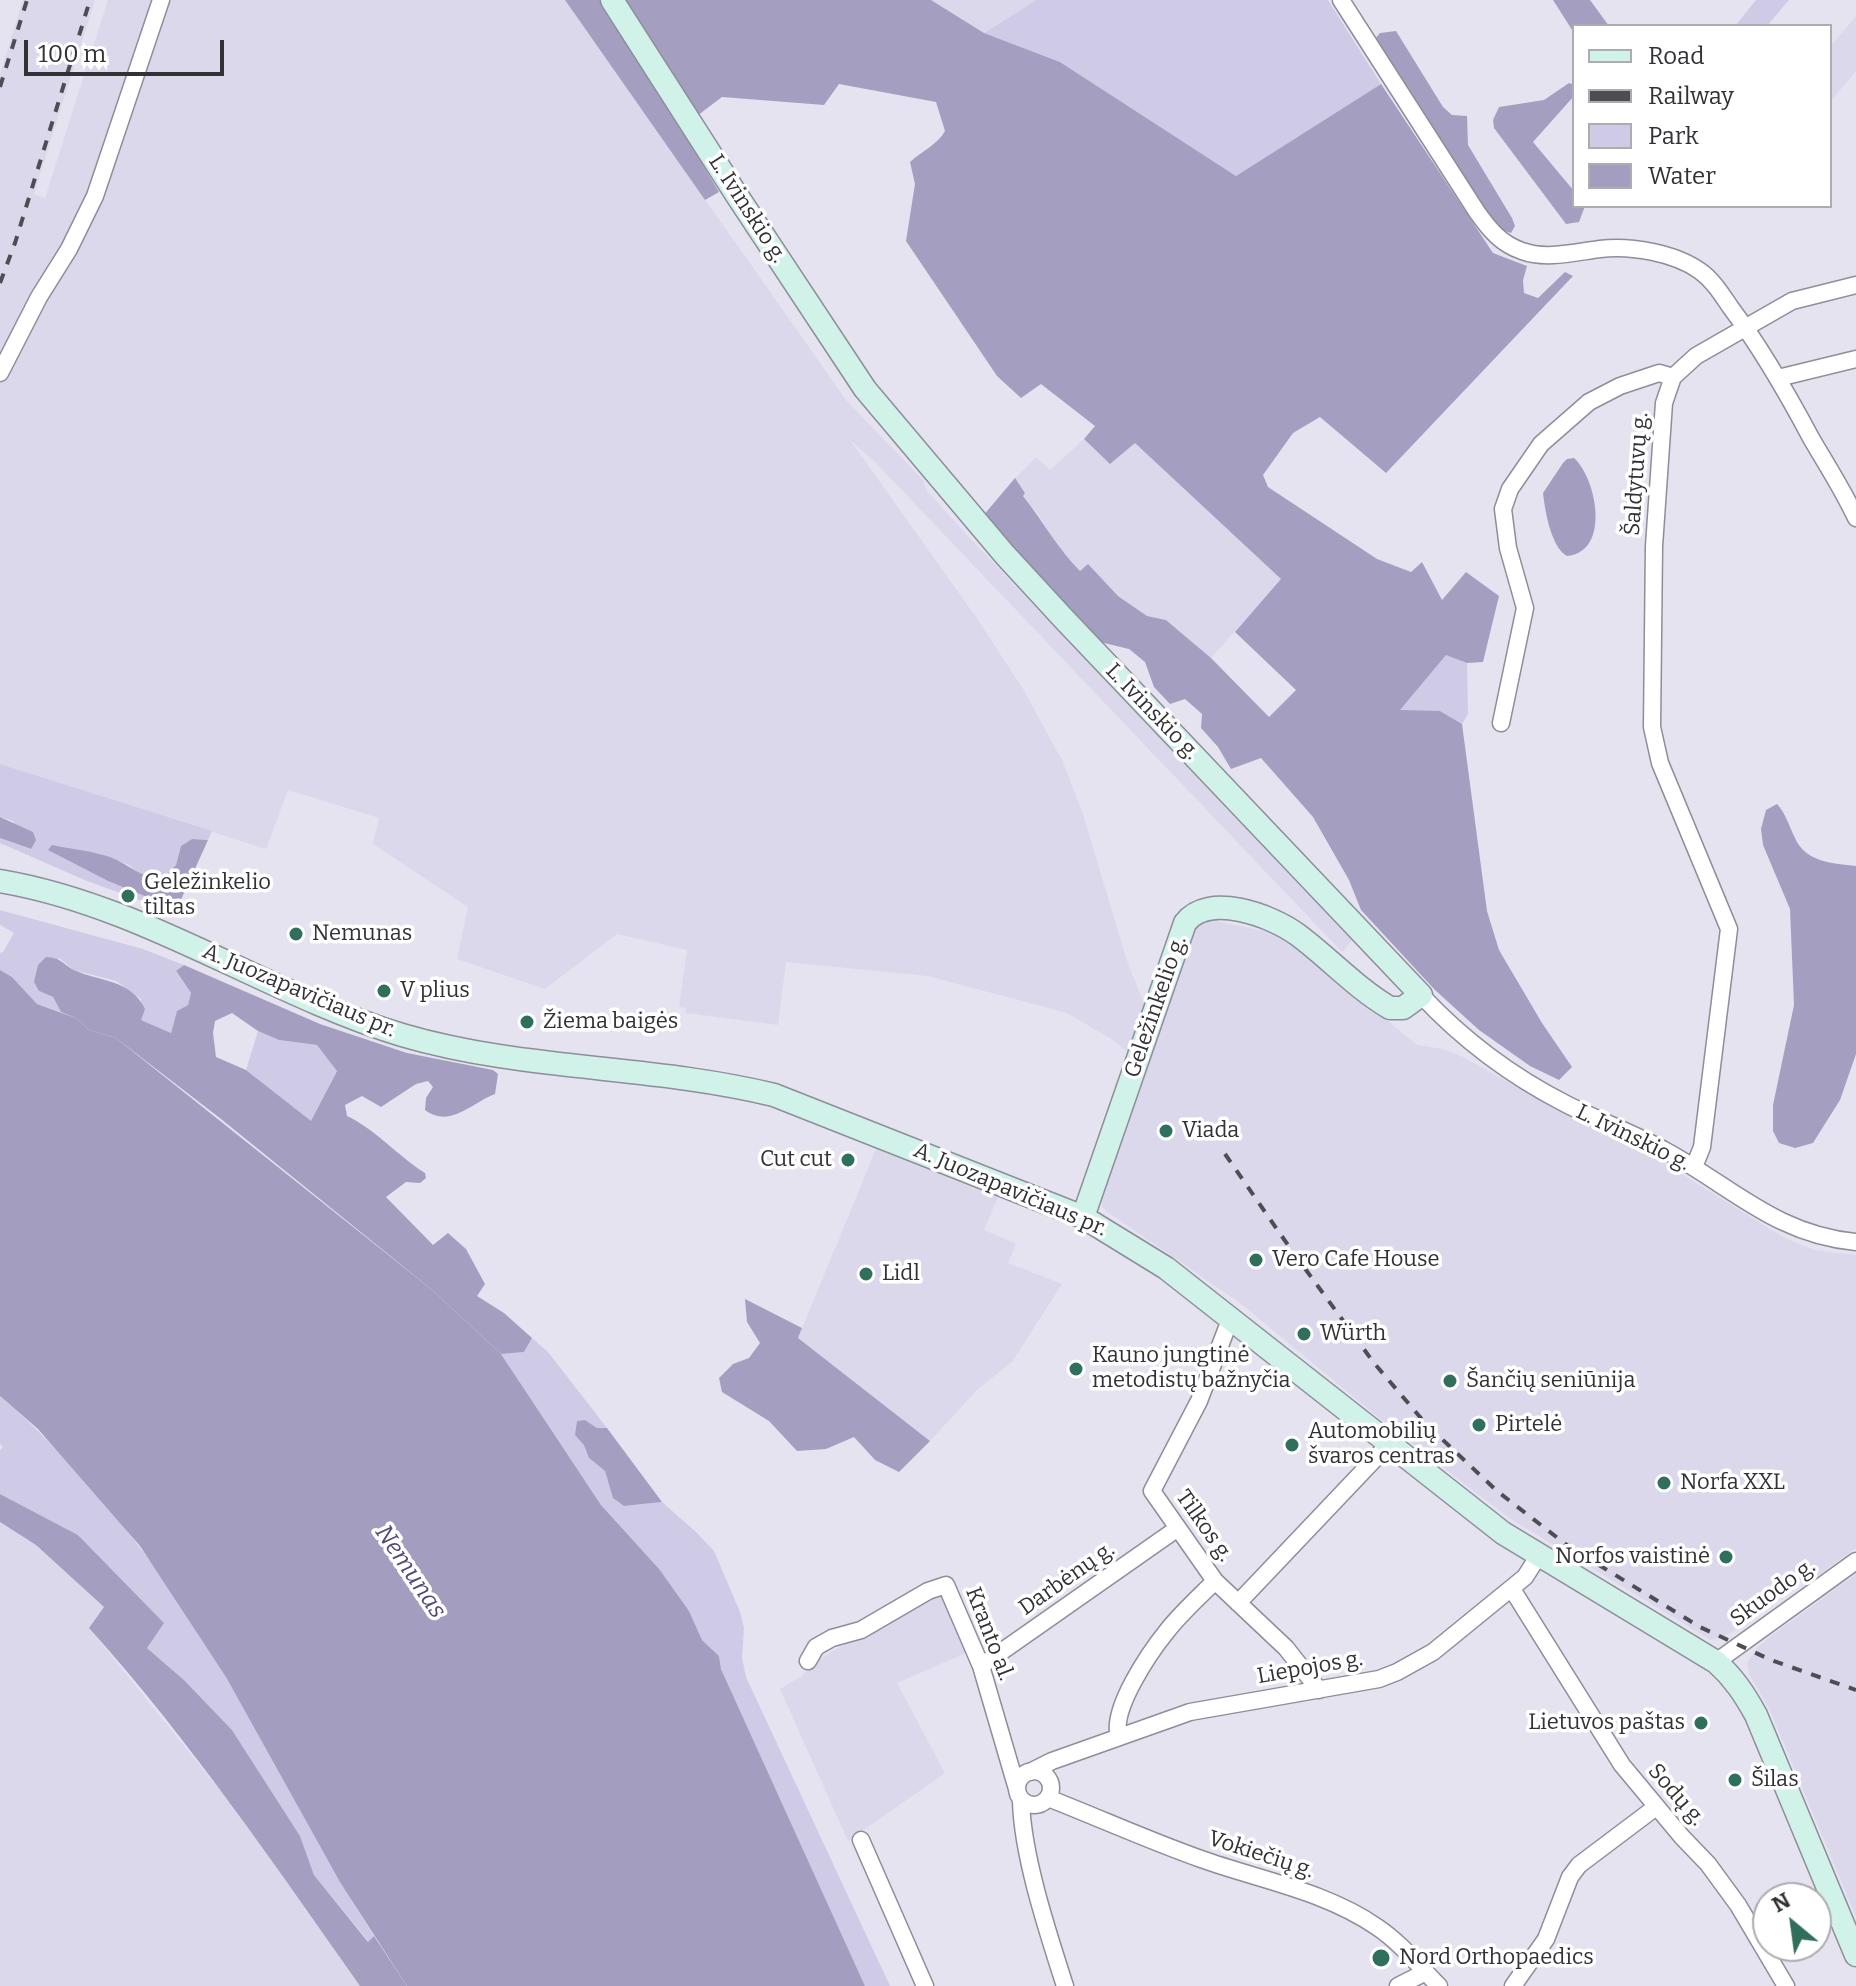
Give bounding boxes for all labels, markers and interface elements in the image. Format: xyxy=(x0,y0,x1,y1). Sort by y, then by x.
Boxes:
scale bar xyxy=(28,24,228,74)
legend xyxy=(1572,24,1832,208)
text: 100 m xyxy=(38,40,106,68)
text: Road xyxy=(1648,42,1704,70)
text: Railway xyxy=(1648,82,1734,110)
text: Park xyxy=(1648,122,1699,150)
street label: L. Ivinskio g. xyxy=(702,150,792,268)
text: Water xyxy=(1648,162,1716,190)
street label: Šaldytuvų g. xyxy=(1620,411,1654,537)
street label: L. Ivinskio g. xyxy=(1100,658,1204,766)
place label: Geležinkelio tiltas xyxy=(144,870,271,922)
marker: Geležinkelio tiltas xyxy=(119,887,137,905)
place label: Nemunas xyxy=(312,921,412,947)
marker: Nemunas xyxy=(287,925,305,943)
street label: Geležinkelio g. xyxy=(1119,933,1193,1081)
street label: A. Juozapavičiaus pr. xyxy=(198,938,400,1044)
place label: V plius xyxy=(400,978,470,1004)
marker: V plius xyxy=(375,982,393,1000)
place label: Žiema baigės xyxy=(543,1009,678,1035)
marker: Žiema baigės xyxy=(518,1013,536,1031)
street label: L. Ivinskio g. xyxy=(1572,1099,1694,1177)
place label: Viada xyxy=(1182,1118,1239,1144)
marker: Viada xyxy=(1157,1122,1175,1140)
street label: A. Juozapavičiaus pr. xyxy=(909,1137,1111,1243)
place label: Cut cut xyxy=(760,1147,832,1173)
marker: Cut cut xyxy=(839,1151,857,1169)
place label: Vero Cafe House xyxy=(1272,1247,1440,1273)
marker: Vero Cafe House xyxy=(1247,1251,1265,1269)
place label: Lidl xyxy=(882,1261,920,1287)
marker: Lidl xyxy=(857,1265,875,1283)
place label: Würth xyxy=(1320,1321,1386,1347)
marker: Würth xyxy=(1295,1325,1313,1343)
place label: Kauno jungtinė metodistų bažnyčia xyxy=(1092,1343,1291,1394)
marker: Kauno jungtinė metodistų bažnyčia xyxy=(1067,1360,1085,1378)
place label: Šančių seniūnija xyxy=(1466,1368,1635,1394)
marker: Šančių seniūnija xyxy=(1441,1372,1459,1390)
place label: Pirtelė xyxy=(1495,1412,1562,1438)
marker: Pirtelė xyxy=(1470,1416,1488,1434)
place label: Automobilių švaros centras xyxy=(1308,1419,1455,1470)
marker: Automobilių švaros centras xyxy=(1283,1436,1301,1454)
place label: Norfa XXL xyxy=(1680,1470,1785,1496)
marker: Norfa XXL xyxy=(1655,1474,1673,1492)
street label: Tilkos g. xyxy=(1170,1485,1238,1567)
water label: Nemunas xyxy=(368,1520,452,1624)
street label: Darbėnų g. xyxy=(1014,1537,1120,1621)
place label: Norfos vaistinė xyxy=(1555,1544,1710,1570)
marker: Norfos vaistinė xyxy=(1717,1548,1735,1566)
street label: Skuodo g. xyxy=(1725,1553,1821,1633)
street label: Kranto al. xyxy=(959,1584,1019,1684)
street label: Liepojos g. xyxy=(1255,1646,1365,1690)
place label: Lietuvos paštas xyxy=(1528,1710,1685,1736)
marker: Lietuvos paštas xyxy=(1692,1714,1710,1732)
street label: Sodų g. xyxy=(1642,1759,1710,1831)
place label: Šilas xyxy=(1751,1767,1799,1793)
marker: Šilas xyxy=(1726,1771,1744,1789)
street label: Vokiečių g. xyxy=(1205,1826,1317,1884)
north arrow xyxy=(1752,1882,1832,1962)
text: N xyxy=(1767,1886,1795,1918)
place label: Nord Orthopaedics xyxy=(1399,1945,1594,1971)
marker: Nord Orthopaedics xyxy=(1370,1947,1392,1969)

